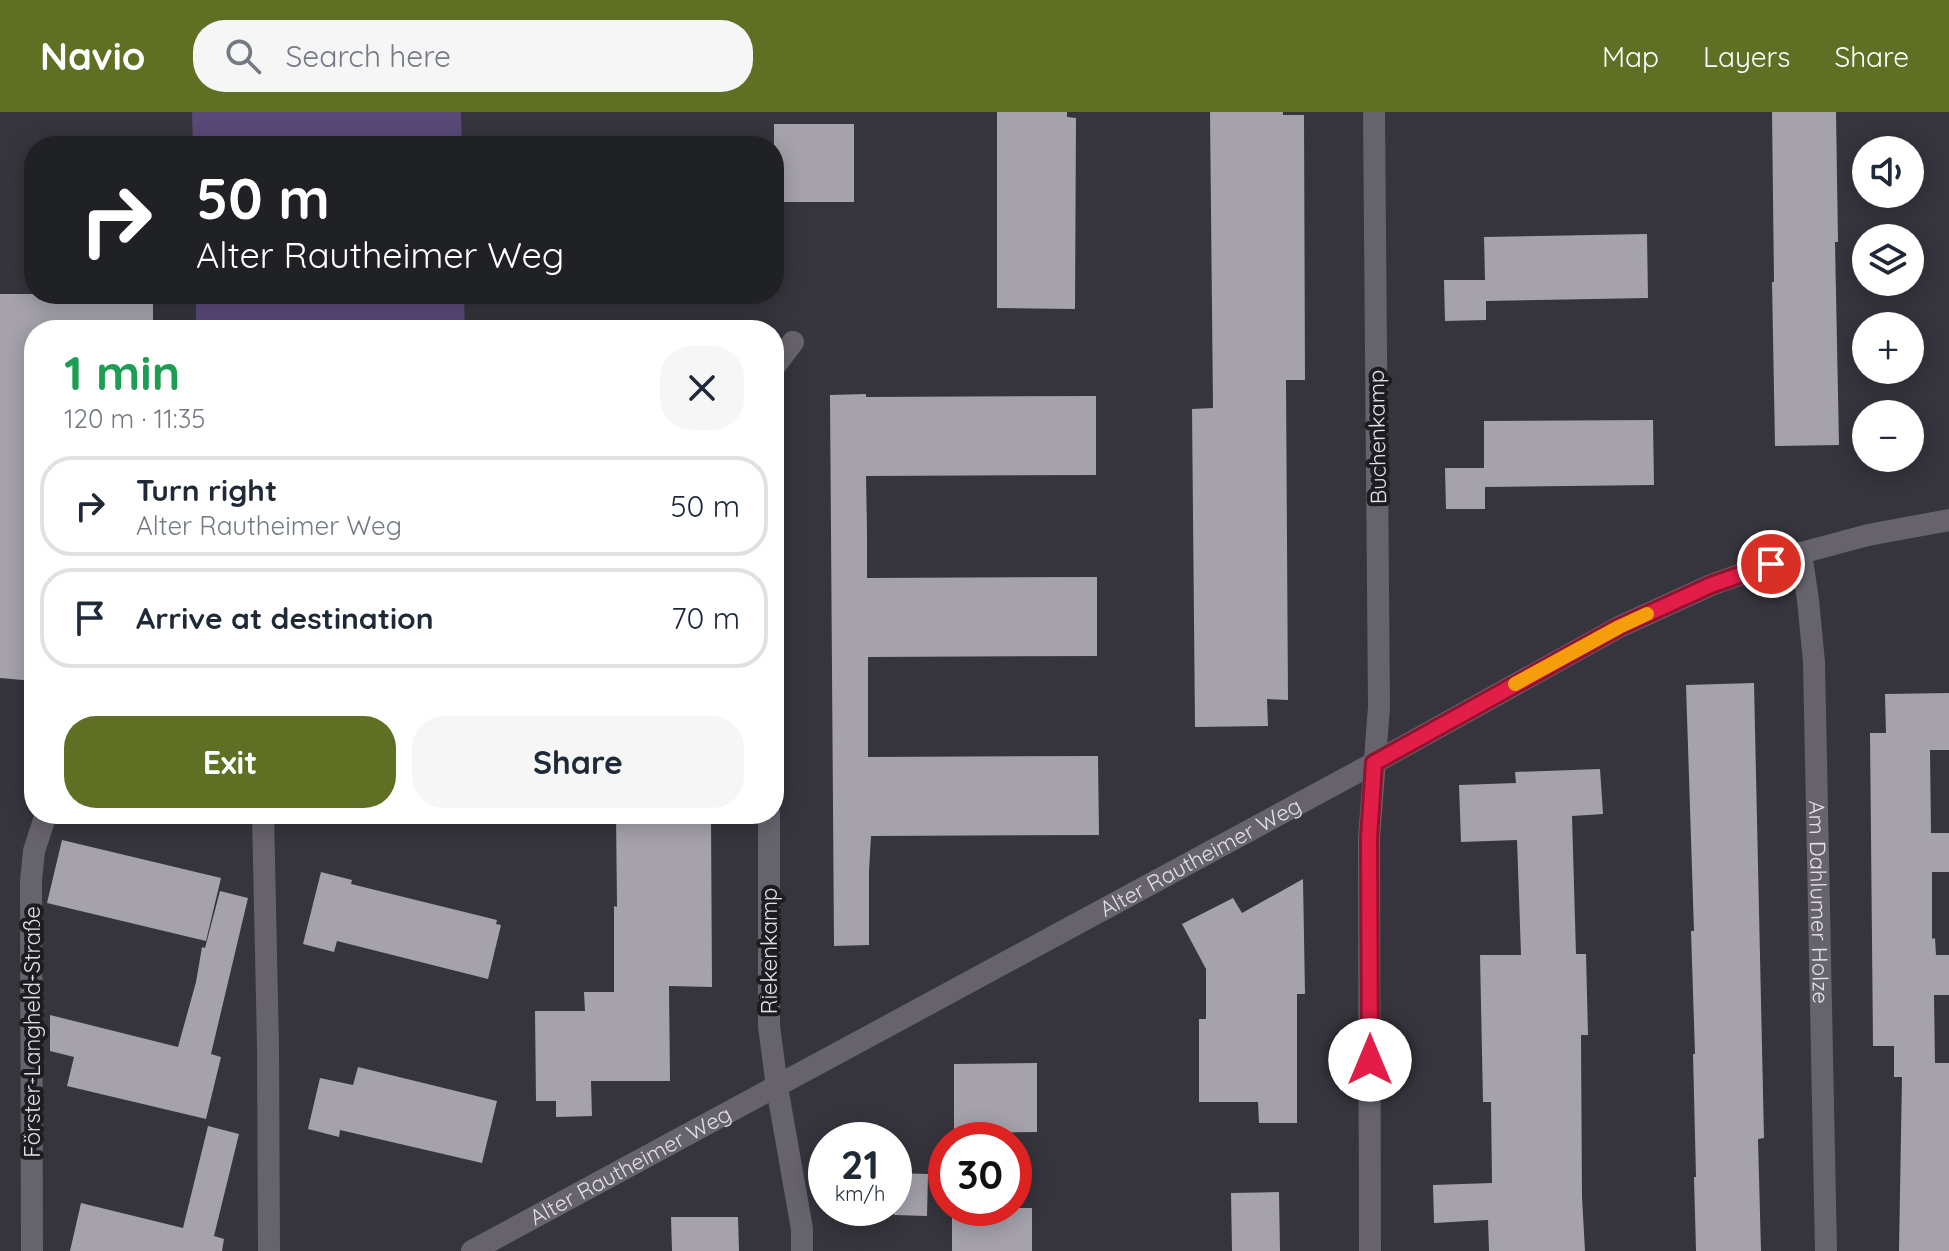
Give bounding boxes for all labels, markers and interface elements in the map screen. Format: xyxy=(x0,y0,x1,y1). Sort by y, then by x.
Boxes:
search box xyxy=(193,20,753,92)
text: Navio xyxy=(40,32,145,80)
icon: search xyxy=(221,34,265,78)
text: Search here xyxy=(285,37,451,75)
text: Map xyxy=(1602,39,1659,74)
text: Layers xyxy=(1703,39,1790,74)
text: Share xyxy=(1834,39,1909,74)
map controls xyxy=(1852,136,1924,472)
button: sound xyxy=(1852,136,1924,208)
text: 50 m xyxy=(196,163,330,233)
icon: right xyxy=(64,168,168,272)
button: layers xyxy=(1852,224,1924,296)
text: Alter Rautheimer Weg xyxy=(196,232,564,277)
button: + xyxy=(1852,312,1924,384)
text: 1 min xyxy=(64,342,180,402)
button: close xyxy=(660,346,744,430)
street label: Buchenkamp xyxy=(1362,370,1392,504)
button: − xyxy=(1852,400,1924,472)
text: 120 m · 11:35 xyxy=(64,402,205,435)
text: Turn right xyxy=(136,471,277,509)
icon: right xyxy=(68,484,112,528)
text: 50 m xyxy=(670,487,740,525)
text: Alter Rautheimer Weg xyxy=(136,509,402,542)
pin xyxy=(1737,530,1805,598)
icon: arrive xyxy=(1749,542,1793,586)
icon: arrive xyxy=(68,596,112,640)
text: Arrive at destination xyxy=(136,599,434,637)
text: 70 m xyxy=(671,599,740,637)
button: Exit xyxy=(64,716,396,808)
button: Share xyxy=(412,716,744,808)
street label: Alter Rautheimer Weg xyxy=(1095,791,1306,923)
street label: Am Dahlumer Holze xyxy=(1803,800,1835,1004)
street label: Riekenkamp xyxy=(755,888,783,1014)
street label: Förster-Langheld-Straße xyxy=(18,906,46,1158)
position arrow xyxy=(1328,1018,1412,1102)
street label: Alter Rautheimer Weg xyxy=(525,1099,736,1231)
speed limit sign: 30 xyxy=(928,1122,1032,1226)
text: 21 xyxy=(841,1139,879,1189)
text: km/h xyxy=(835,1181,885,1206)

